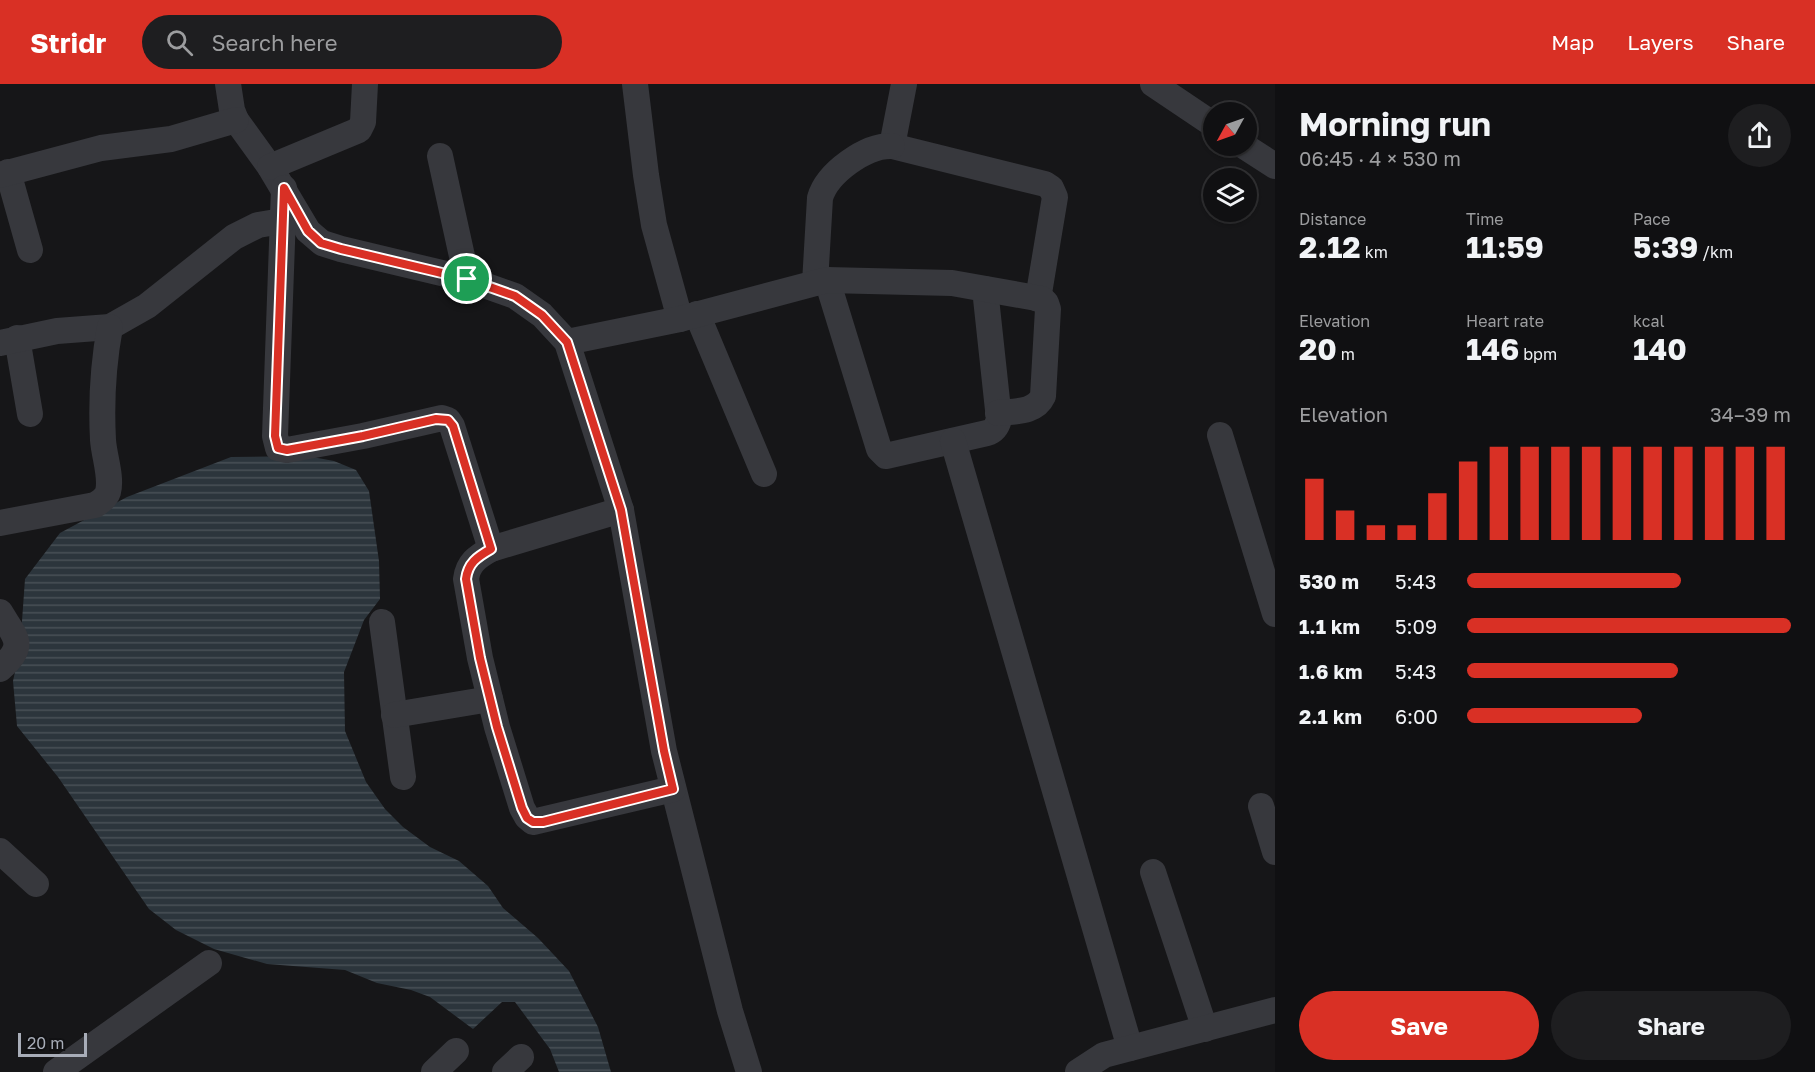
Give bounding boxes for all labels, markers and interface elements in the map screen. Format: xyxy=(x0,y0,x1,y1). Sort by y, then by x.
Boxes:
search box xyxy=(142,15,562,69)
text: Stridr xyxy=(30,26,106,59)
icon: search xyxy=(163,26,196,59)
text: Search here xyxy=(211,29,337,56)
text: Map xyxy=(1551,29,1594,55)
text: Layers xyxy=(1627,29,1694,55)
text: Share xyxy=(1727,29,1785,55)
north arrow xyxy=(1203,102,1257,156)
map controls xyxy=(1203,102,1257,222)
text: Morning run xyxy=(1299,104,1491,143)
button: share xyxy=(1728,104,1791,167)
text: 06:45 · 4 × 530 m xyxy=(1299,146,1461,170)
button: layers xyxy=(1203,168,1257,222)
text: Distance xyxy=(1299,209,1366,229)
text: Time xyxy=(1466,209,1504,229)
text: Pace xyxy=(1633,209,1670,229)
text: 2.12 xyxy=(1299,229,1361,265)
text: 11:59 xyxy=(1466,229,1544,265)
text: 5:39 xyxy=(1633,229,1698,265)
text: km xyxy=(1361,242,1388,262)
text: /km xyxy=(1698,242,1733,262)
pin xyxy=(441,253,492,304)
icon: arrive xyxy=(450,262,483,295)
text: Elevation xyxy=(1299,311,1370,331)
text: Heart rate xyxy=(1466,311,1544,331)
text: kcal xyxy=(1633,311,1665,331)
text: 20 xyxy=(1299,331,1337,367)
text: 146 xyxy=(1466,331,1519,367)
text: 140 xyxy=(1633,331,1687,367)
text: m xyxy=(1337,344,1355,364)
text: bpm xyxy=(1519,344,1557,364)
text: Elevation xyxy=(1299,402,1388,426)
text: 34–39 m xyxy=(1710,402,1791,426)
text: 530 m xyxy=(1299,569,1359,593)
text: 5:43 xyxy=(1395,569,1437,593)
text: 1.1 km xyxy=(1299,614,1360,638)
text: 5:09 xyxy=(1395,614,1437,638)
text: 1.6 km xyxy=(1299,659,1363,683)
text: 5:43 xyxy=(1395,659,1437,683)
text: 2.1 km xyxy=(1299,704,1362,728)
text: 6:00 xyxy=(1395,704,1438,728)
button: Save xyxy=(1299,991,1539,1060)
button: Share xyxy=(1551,991,1791,1060)
scale bar xyxy=(18,1030,87,1058)
text: 20 m xyxy=(27,1033,64,1053)

